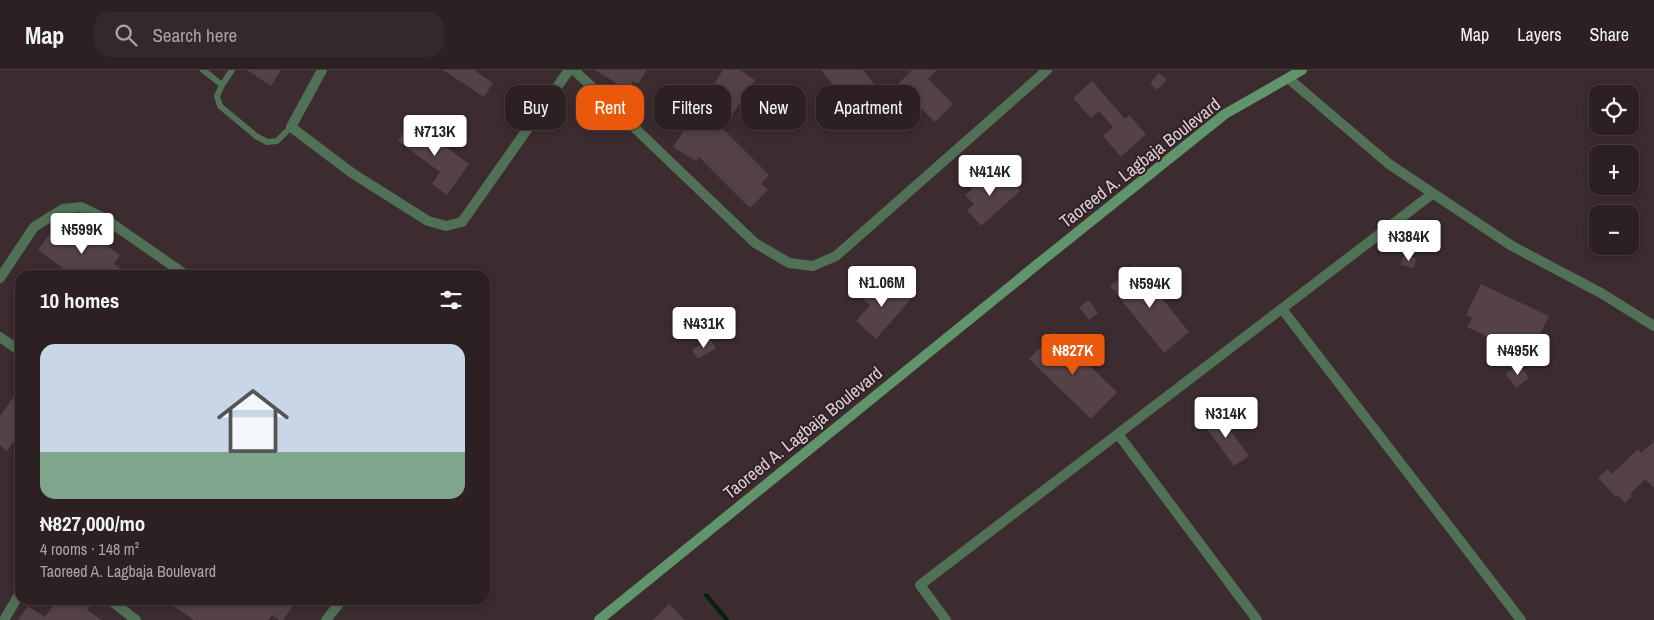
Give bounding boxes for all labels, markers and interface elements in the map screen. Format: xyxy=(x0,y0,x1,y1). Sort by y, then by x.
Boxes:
search box xyxy=(94,12,444,57)
text: Map xyxy=(25,19,64,51)
icon: search xyxy=(112,21,140,49)
text: Search here xyxy=(152,22,237,48)
text: Map xyxy=(1461,22,1489,47)
text: Layers xyxy=(1517,22,1562,47)
text: Share xyxy=(1590,22,1629,47)
chip: Buy xyxy=(505,85,566,130)
chip: Rent xyxy=(576,85,644,130)
chip: Filters xyxy=(654,85,731,130)
chip: New xyxy=(741,85,806,130)
chip: Apartment xyxy=(816,85,920,130)
map controls xyxy=(1589,85,1639,255)
button: locate xyxy=(1589,85,1639,135)
street label: Taoreed A. Lagbaja Boulevard xyxy=(1054,92,1225,233)
pin: ₦713K xyxy=(400,114,470,157)
text: ₦713K xyxy=(415,120,455,142)
button: + xyxy=(1589,145,1639,195)
pin: ₦414K xyxy=(955,154,1025,197)
text: ₦414K xyxy=(970,160,1010,182)
button: − xyxy=(1589,205,1639,255)
pin: ₦599K xyxy=(47,212,117,255)
text: ₦599K xyxy=(62,218,102,240)
pin: ₦384K xyxy=(1374,220,1444,262)
text: ₦384K xyxy=(1389,225,1429,247)
pin: ₦1.06M xyxy=(841,266,923,308)
pin: ₦594K xyxy=(1115,266,1185,309)
text: ₦1.06M xyxy=(859,271,905,293)
text: ₦594K xyxy=(1130,272,1170,294)
text: 10 homes xyxy=(40,286,119,315)
icon: filters xyxy=(437,286,465,314)
pin: ₦431K xyxy=(669,306,739,349)
text: ₦431K xyxy=(684,312,724,334)
pin: ₦827K xyxy=(1038,334,1108,376)
pin: ₦495K xyxy=(1483,334,1553,376)
text: ₦827K xyxy=(1053,339,1093,361)
text: ₦495K xyxy=(1498,339,1538,361)
street label: Taoreed A. Lagbaja Boulevard xyxy=(718,361,888,505)
icon: home xyxy=(208,376,298,466)
pin: ₦314K xyxy=(1191,396,1261,439)
text: ₦314K xyxy=(1206,402,1246,424)
text: ₦827,000/mo xyxy=(40,509,145,538)
text: 4 rooms · 148 m² xyxy=(40,538,139,560)
text: Taoreed A. Lagbaja Boulevard xyxy=(40,560,216,582)

